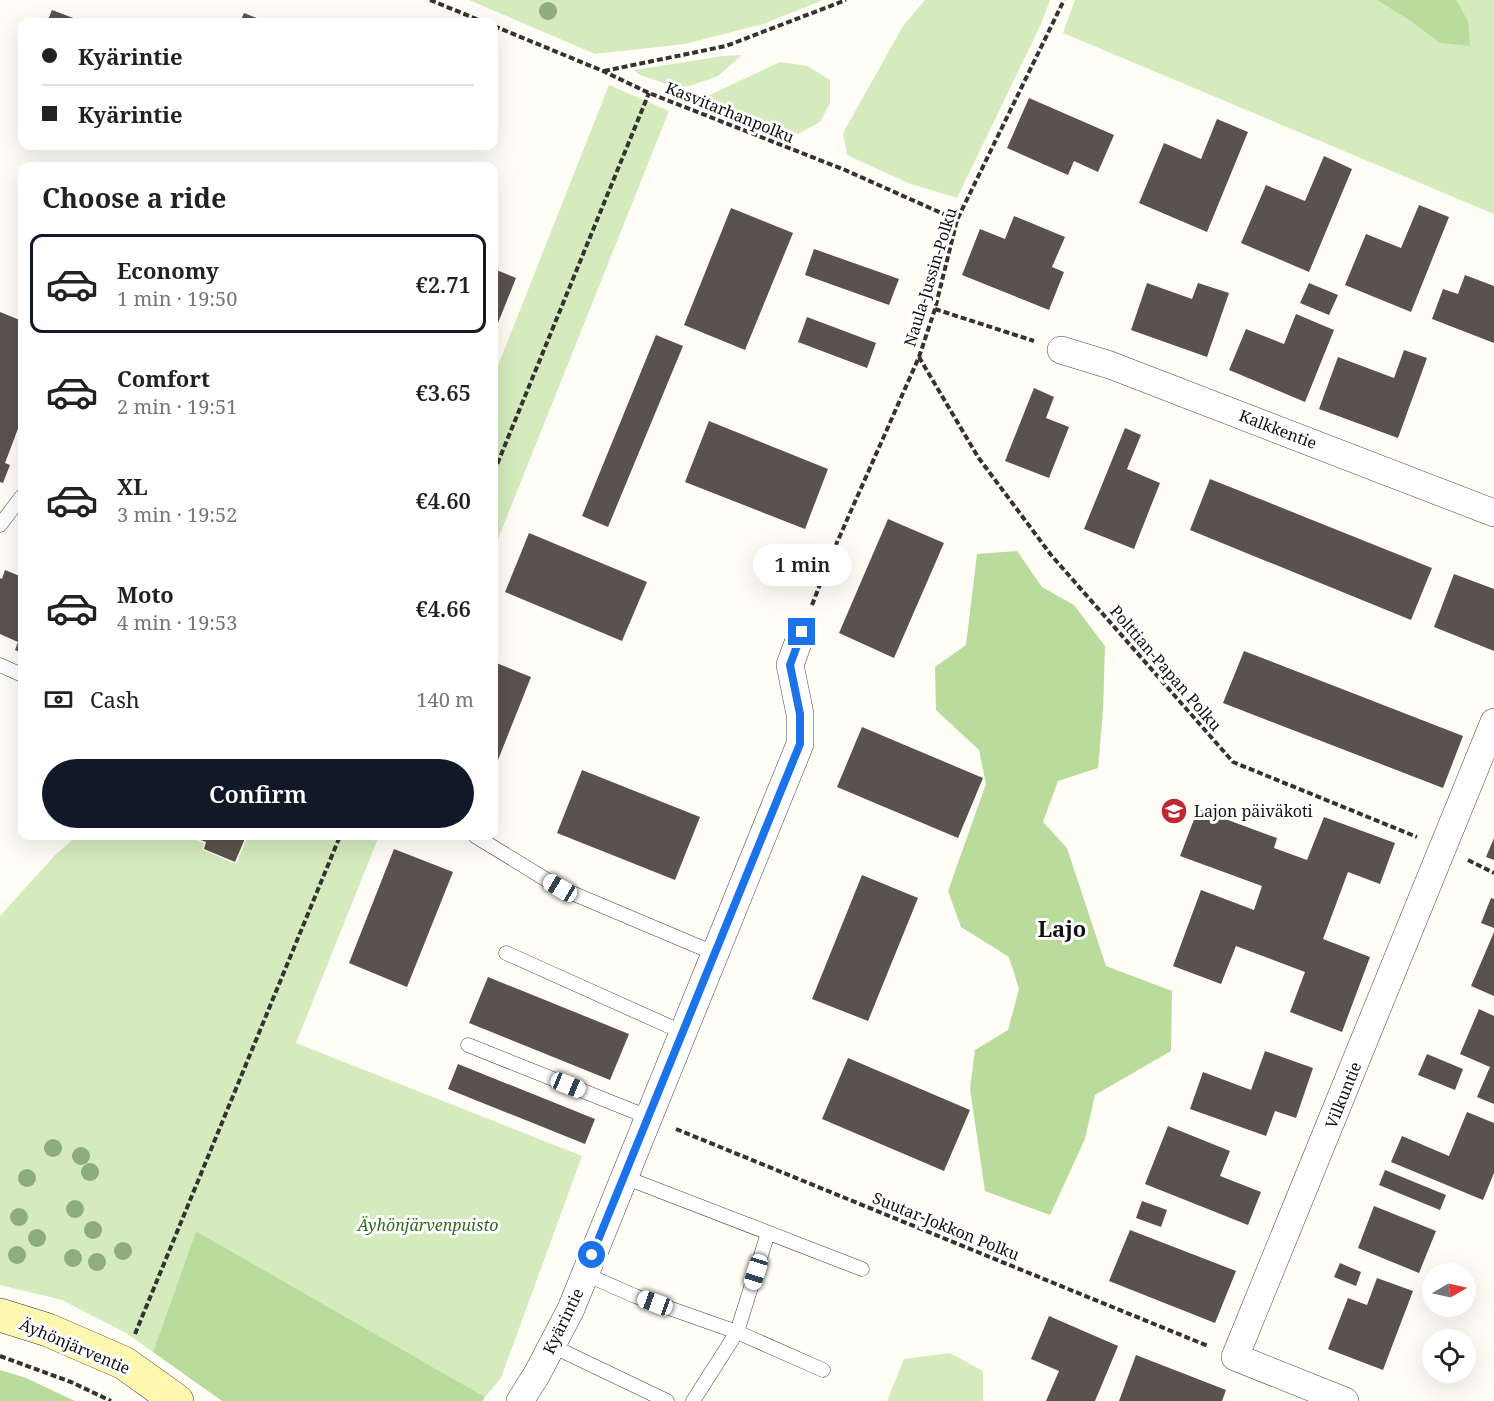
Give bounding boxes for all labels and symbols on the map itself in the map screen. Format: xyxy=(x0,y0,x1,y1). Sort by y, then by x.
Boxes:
street label: Kasvitarhanpolku xyxy=(662,76,798,148)
street label: Naula-Jussin-Polku xyxy=(898,205,962,349)
street label: Kalkkentie xyxy=(1236,404,1320,454)
callout: 1 min xyxy=(752,545,852,587)
street label: Polttian-Papan Polku xyxy=(1105,600,1227,736)
route end xyxy=(788,618,815,645)
school or university icon: Lajon päiväkoti xyxy=(1159,796,1189,826)
place label: Lajon päiväkoti xyxy=(1194,800,1313,822)
car xyxy=(540,871,580,905)
district label: Lajo xyxy=(1038,913,1086,943)
street label: Vilkuntie xyxy=(1320,1058,1366,1132)
car xyxy=(548,1070,588,1100)
street label: Suutar-Jokkon Polku xyxy=(869,1186,1023,1266)
park label: Äyhönjärvenpuisto xyxy=(357,1214,498,1236)
route start xyxy=(578,1241,605,1268)
car xyxy=(742,1252,770,1292)
north arrow xyxy=(1422,1263,1476,1317)
street label: Kyärintie xyxy=(538,1284,588,1358)
car xyxy=(635,1288,675,1318)
street label: Äyhönjärventie xyxy=(16,1313,134,1379)

